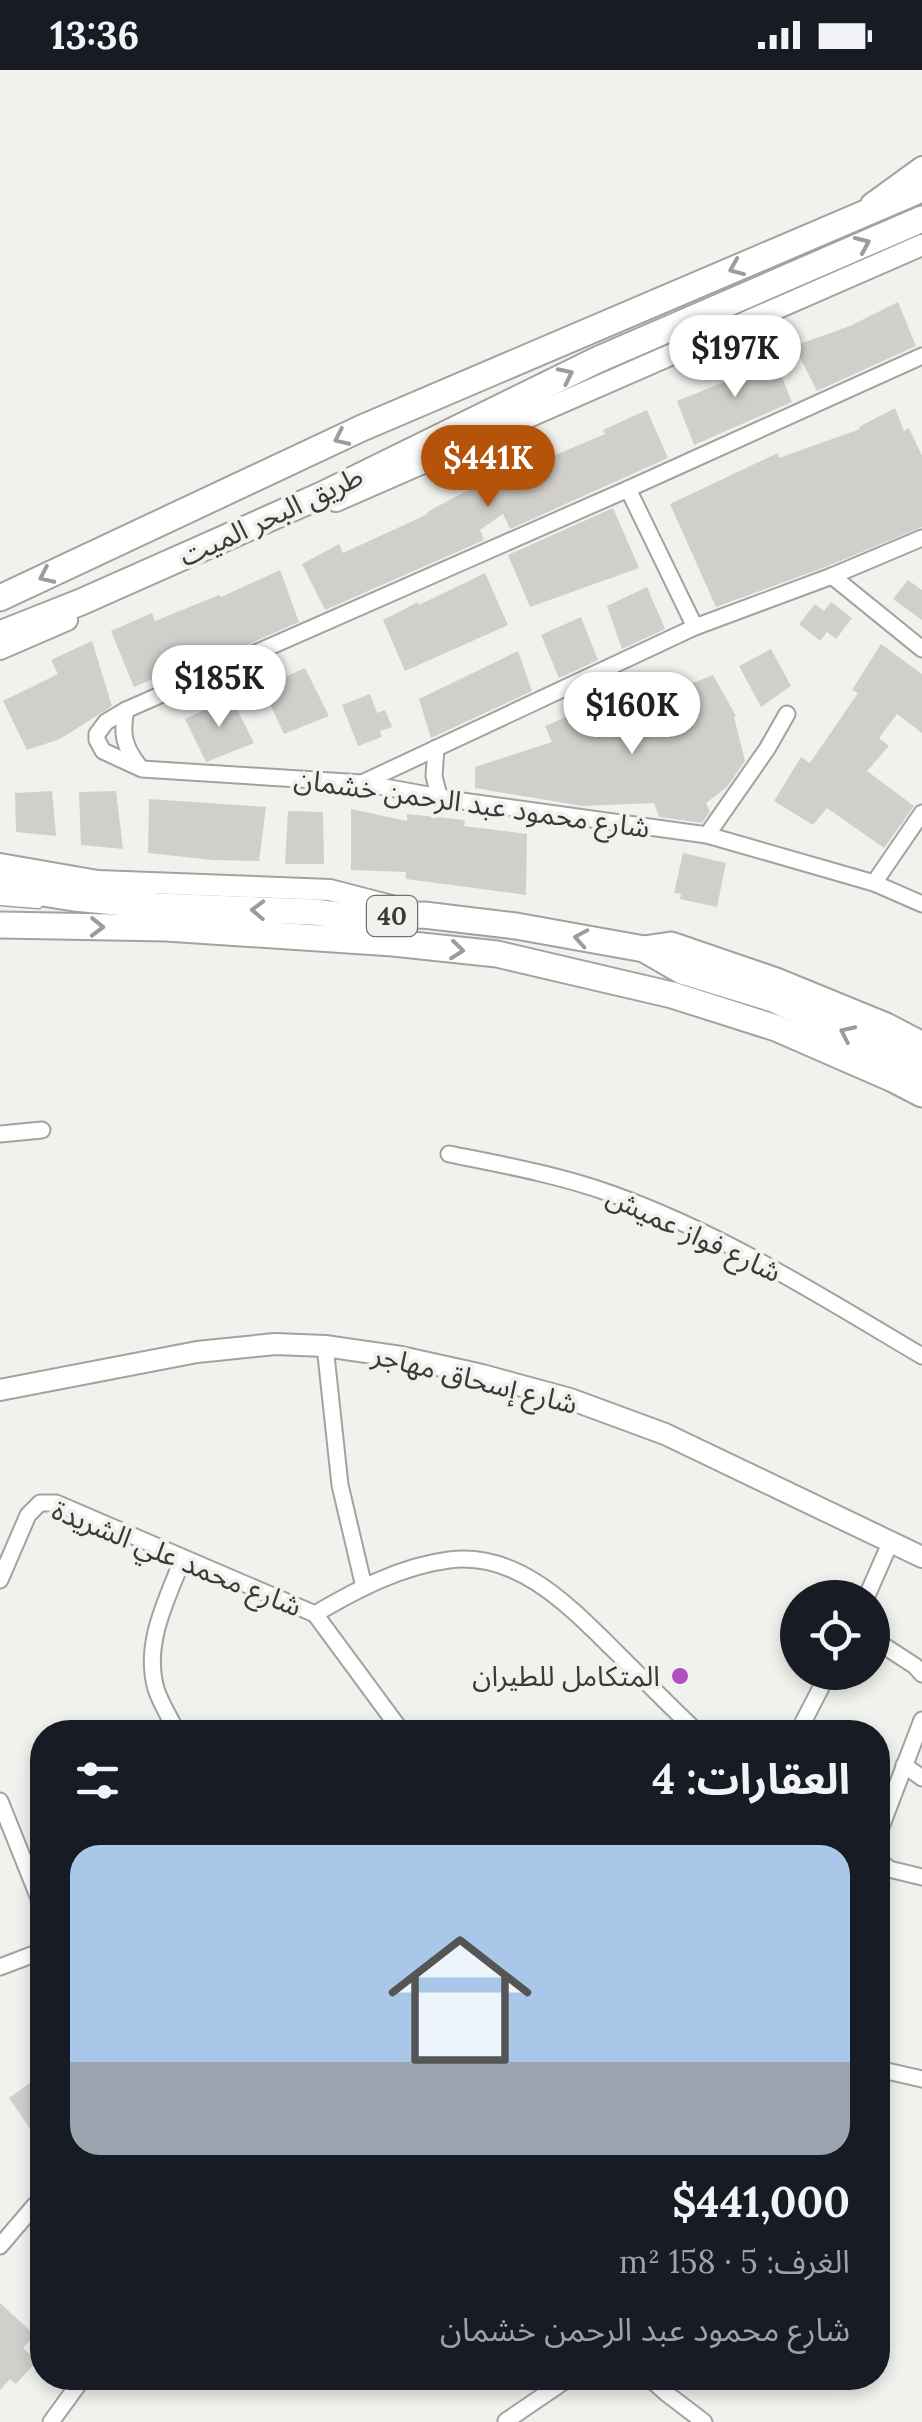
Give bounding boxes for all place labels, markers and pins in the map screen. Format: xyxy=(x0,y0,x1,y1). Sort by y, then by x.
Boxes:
pin: $197K xyxy=(665,315,805,400)
pin: $441K xyxy=(418,425,558,510)
pin: $185K xyxy=(149,645,289,730)
pin: $160K xyxy=(562,672,702,757)
place label: المتكامل للطيران xyxy=(472,1658,660,1694)
marker: المتكامل للطيران xyxy=(669,1665,691,1687)

